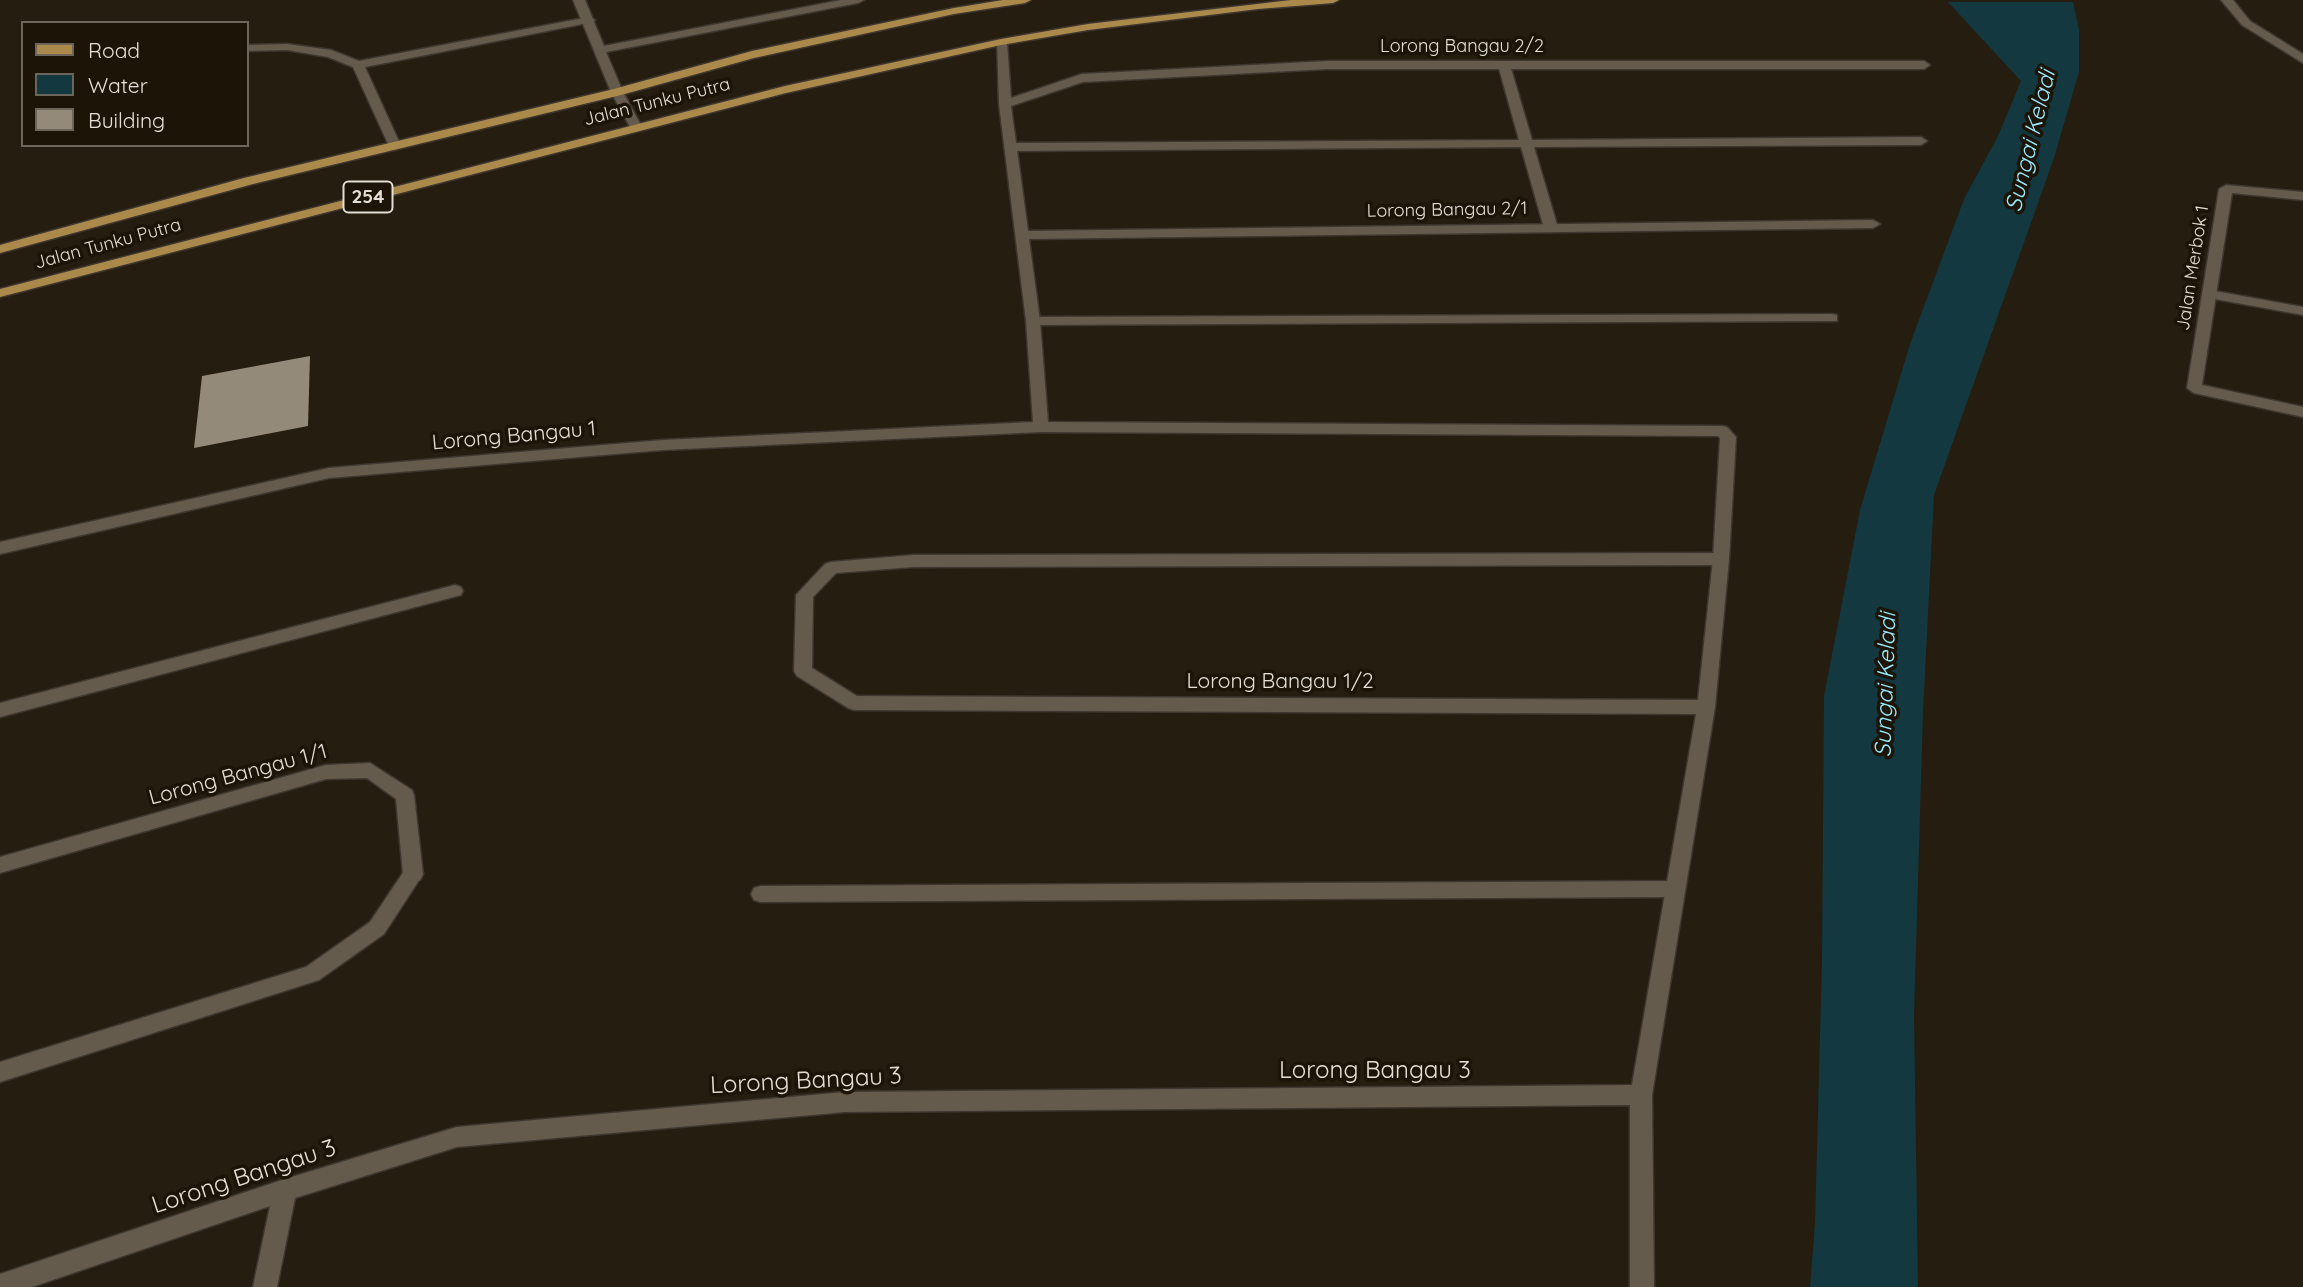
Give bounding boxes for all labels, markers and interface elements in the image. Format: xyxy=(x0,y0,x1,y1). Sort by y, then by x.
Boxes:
legend xyxy=(21,21,248,147)
street label: Lorong Bangau 2/2 xyxy=(1380,36,1544,58)
text: Road xyxy=(88,37,140,63)
water label: Sungai Keladi xyxy=(2000,67,2062,215)
text: Water xyxy=(88,72,148,98)
street label: Jalan Tunku Putra xyxy=(582,73,732,131)
text: Building xyxy=(88,107,165,133)
road number: 254 xyxy=(344,182,392,212)
street label: Lorong Bangau 2/1 xyxy=(1367,198,1527,222)
street label: Jalan Merbok 1 xyxy=(2172,204,2214,332)
street label: Jalan Tunku Putra xyxy=(33,214,183,274)
street label: Lorong Bangau 1 xyxy=(431,416,597,456)
water label: Sungai Keladi xyxy=(1870,612,1902,758)
street label: Lorong Bangau 1/2 xyxy=(1186,669,1374,695)
street label: Lorong Bangau 1/1 xyxy=(146,739,330,811)
street label: Lorong Bangau 3 xyxy=(1279,1057,1471,1085)
street label: Lorong Bangau 3 xyxy=(709,1062,903,1100)
street label: Lorong Bangau 3 xyxy=(148,1134,340,1220)

